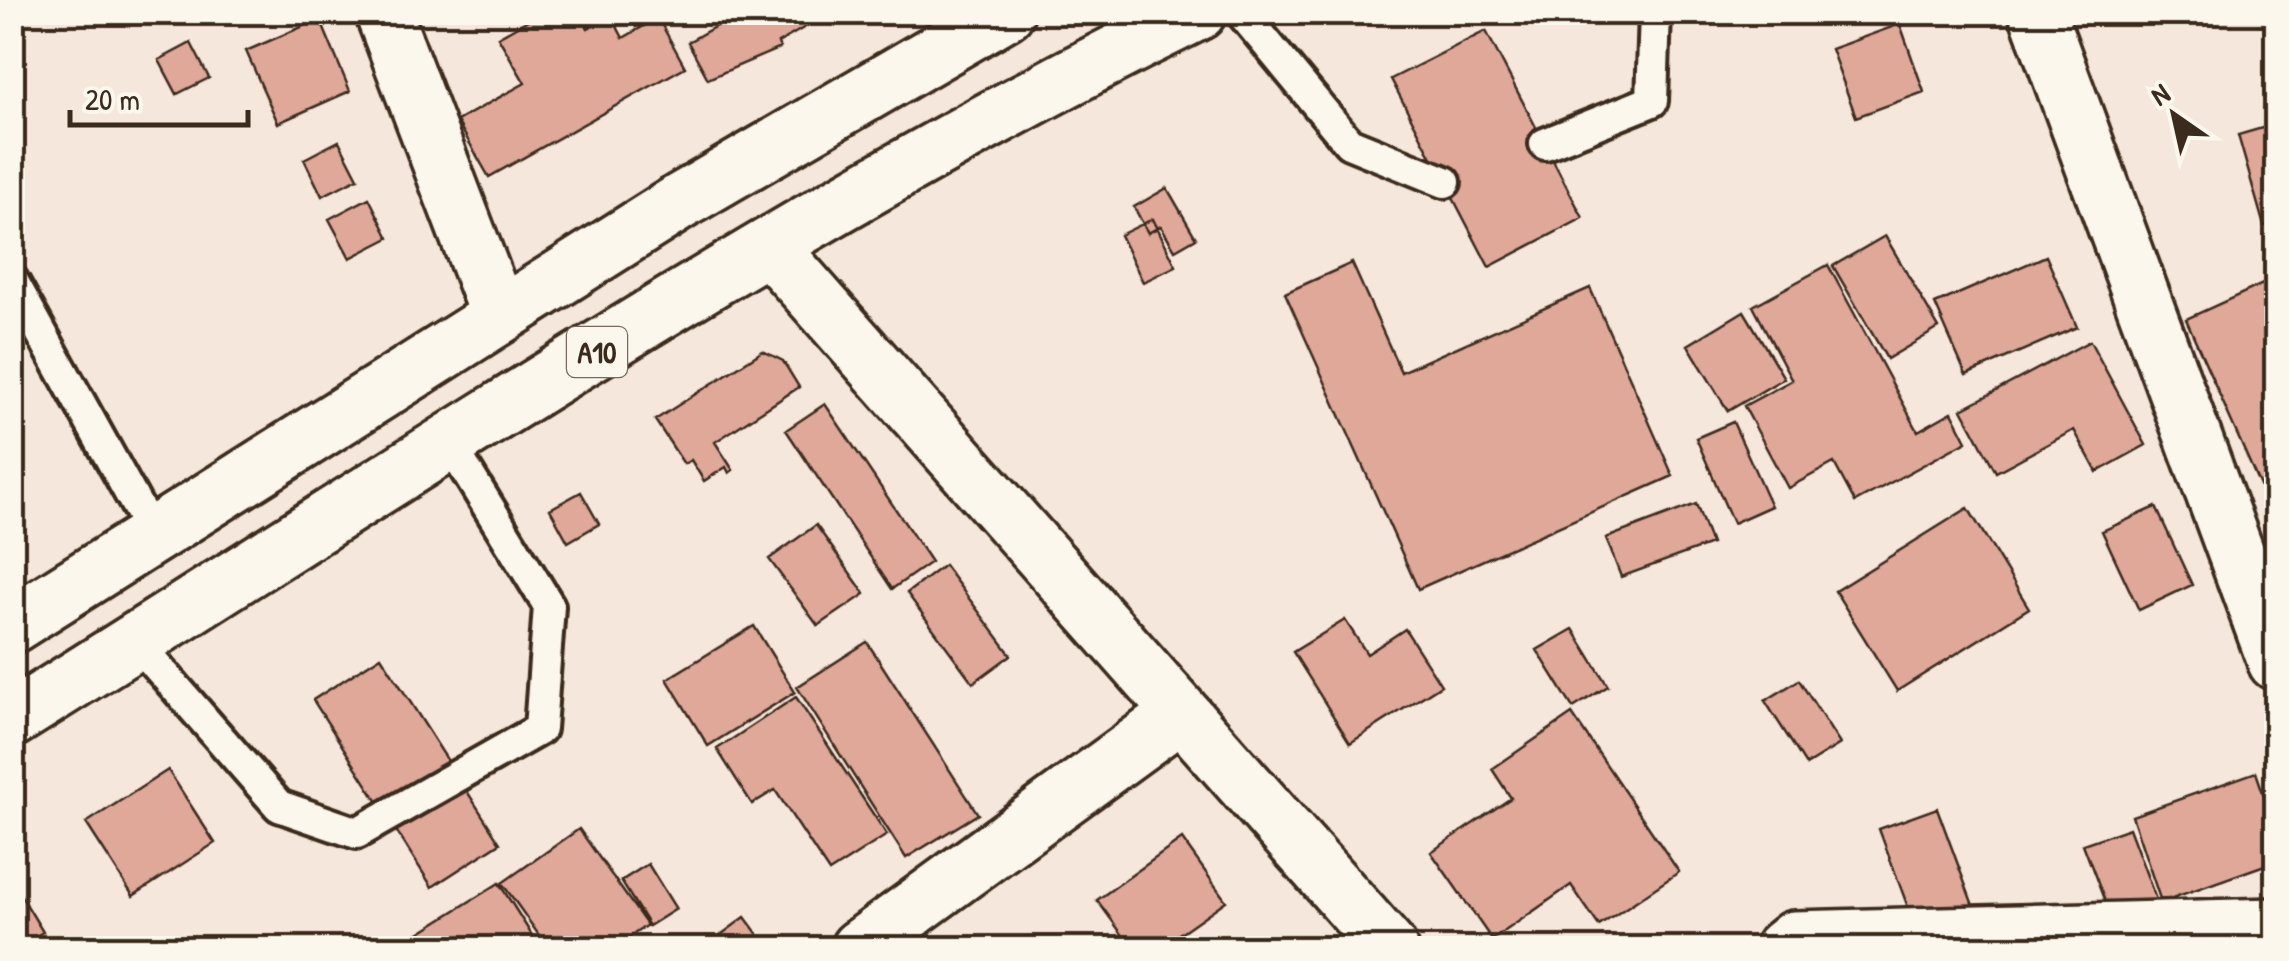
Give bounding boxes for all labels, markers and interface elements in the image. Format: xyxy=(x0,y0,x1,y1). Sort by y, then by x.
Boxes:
scale bar xyxy=(70,65,248,127)
north arrow xyxy=(2124,65,2224,165)
text: N xyxy=(2143,74,2177,114)
text: 20 m xyxy=(85,79,140,119)
road number: A10 xyxy=(567,327,627,377)

